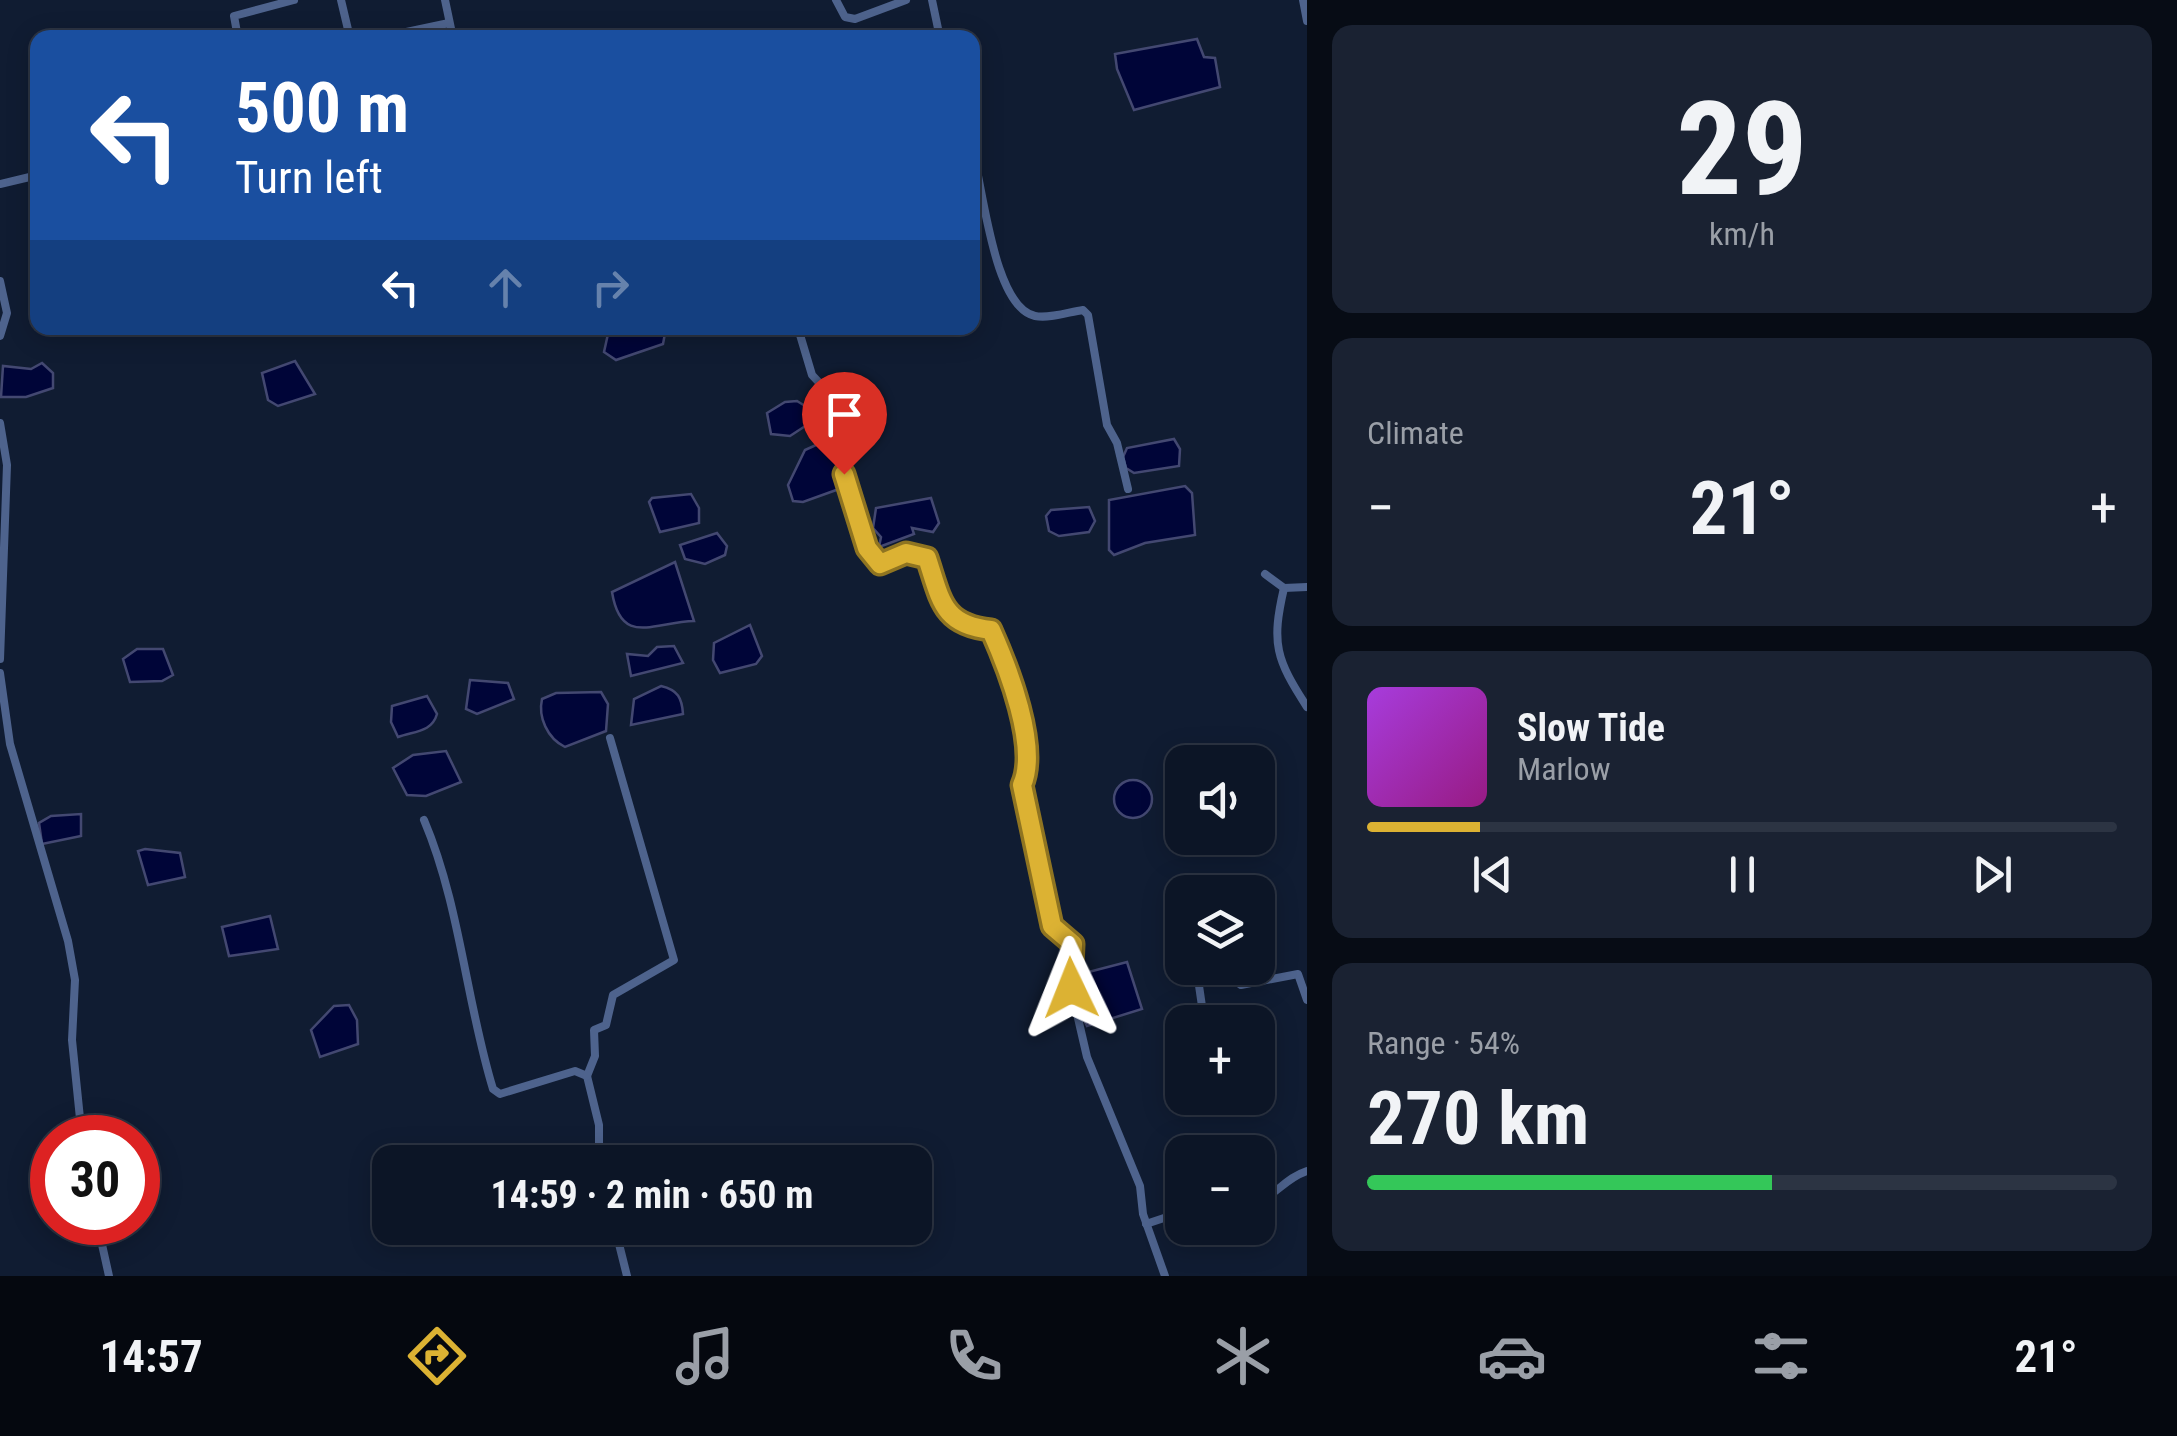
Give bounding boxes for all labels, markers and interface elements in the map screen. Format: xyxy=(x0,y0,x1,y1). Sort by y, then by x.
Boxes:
text: 500 m xyxy=(235,67,409,149)
icon: left xyxy=(70,70,200,200)
text: 29 xyxy=(1676,73,1808,226)
text: Turn left xyxy=(235,151,383,204)
text: km/h xyxy=(1709,215,1775,253)
icon: left xyxy=(373,260,428,315)
icon: ahead xyxy=(478,260,533,315)
icon: right xyxy=(583,260,638,315)
pin xyxy=(802,372,887,475)
icon: arrive xyxy=(817,387,872,442)
text: Climate xyxy=(1367,414,1464,452)
text: 21° xyxy=(1690,464,1795,552)
text: − xyxy=(1367,476,1395,540)
text: + xyxy=(2090,476,2117,540)
text: Slow Tide xyxy=(1517,706,1665,750)
map controls xyxy=(1165,745,1275,1245)
button: sound xyxy=(1165,745,1275,855)
text: Marlow xyxy=(1517,750,1610,788)
icon: previous xyxy=(1465,847,1520,902)
icon: pause xyxy=(1715,847,1770,902)
icon: next xyxy=(1965,847,2020,902)
button: layers xyxy=(1165,875,1275,985)
position arrow xyxy=(1019,936,1123,1040)
button: + xyxy=(1165,1005,1275,1115)
text: Range · 54% xyxy=(1367,1024,1520,1062)
text: 270 km xyxy=(1367,1074,1589,1162)
speed limit sign: 30 xyxy=(30,1115,160,1245)
button: − xyxy=(1165,1135,1275,1245)
text: 14:59 · 2 min · 650 m xyxy=(491,1173,813,1217)
icon: directions xyxy=(402,1321,472,1391)
icon: music xyxy=(670,1321,740,1391)
icon: phone xyxy=(939,1321,1009,1391)
icon: climate xyxy=(1208,1321,1278,1391)
icon: car xyxy=(1477,1321,1547,1391)
icon: filters xyxy=(1746,1321,1816,1391)
text: 14:57 xyxy=(99,1330,203,1383)
text: 21° xyxy=(2014,1330,2077,1383)

